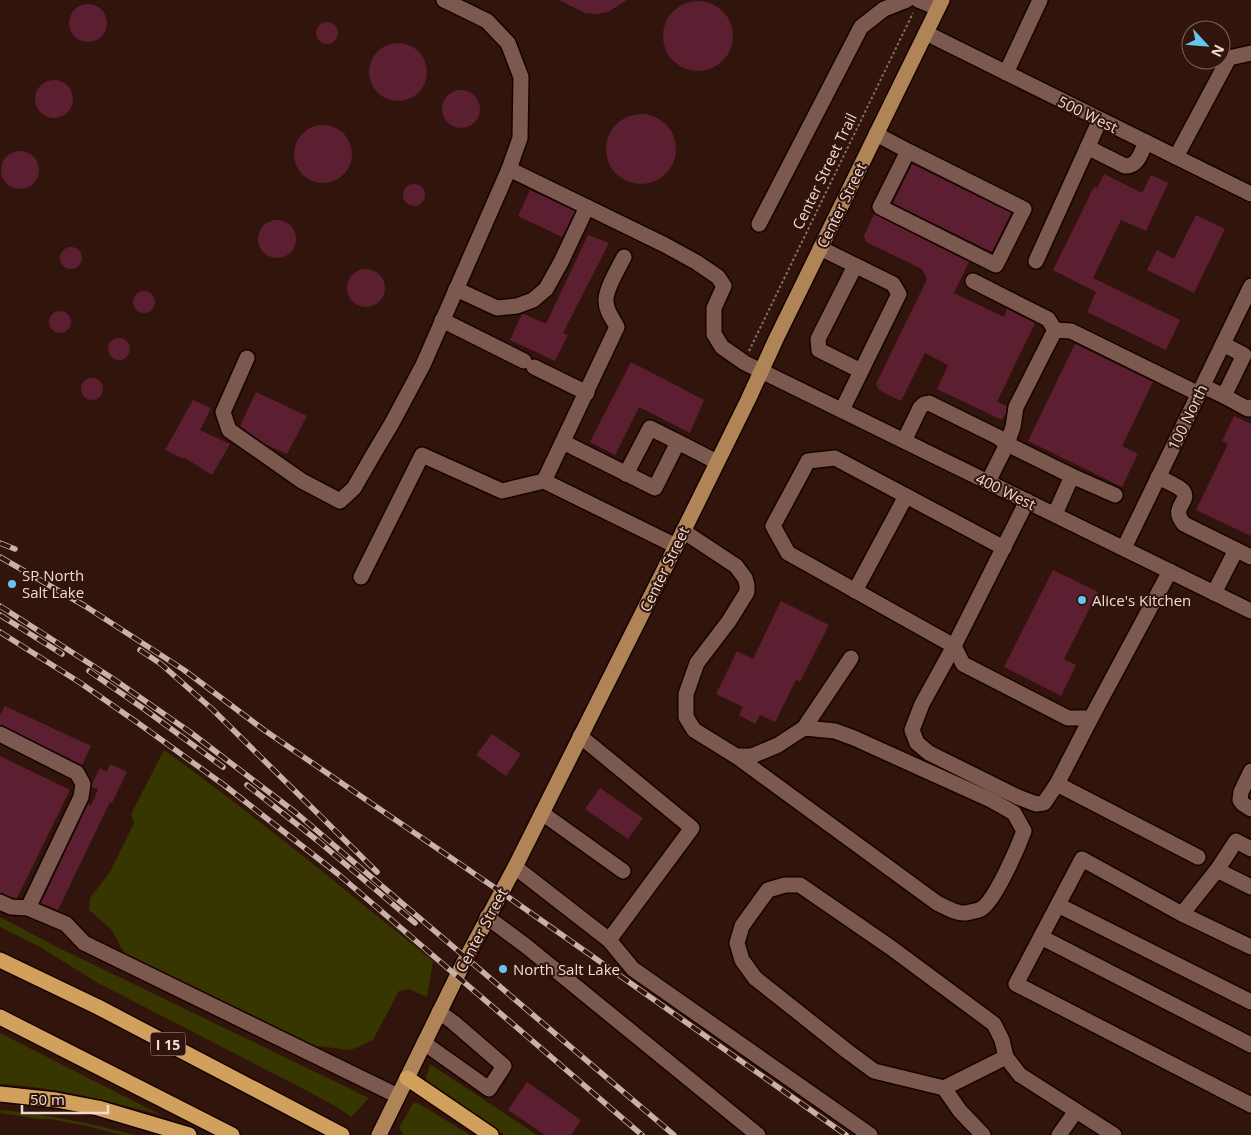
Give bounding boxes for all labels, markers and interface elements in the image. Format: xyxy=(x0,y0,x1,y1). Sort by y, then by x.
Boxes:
north arrow xyxy=(1181,20,1231,70)
text: N xyxy=(1207,42,1229,60)
street label: 500 West xyxy=(1055,91,1121,137)
street label: Center Street Trail xyxy=(788,110,860,232)
street label: Center Street xyxy=(813,159,869,251)
street label: 100 North xyxy=(1163,381,1211,453)
street label: 400 West xyxy=(973,468,1039,514)
street label: Center Street xyxy=(635,523,693,615)
place label: SP North Salt Lake xyxy=(22,565,84,602)
marker: SP North Salt Lake xyxy=(6,578,18,590)
place label: Alice's Kitchen xyxy=(1092,590,1191,610)
marker: Alice's Kitchen xyxy=(1076,594,1088,606)
street label: Center Street xyxy=(450,884,512,976)
place label: North Salt Lake xyxy=(513,959,620,979)
marker: North Salt Lake xyxy=(497,963,509,975)
road number: I 15 xyxy=(150,1032,186,1056)
scale bar xyxy=(22,1082,109,1114)
text: 50 m xyxy=(30,1089,65,1109)

